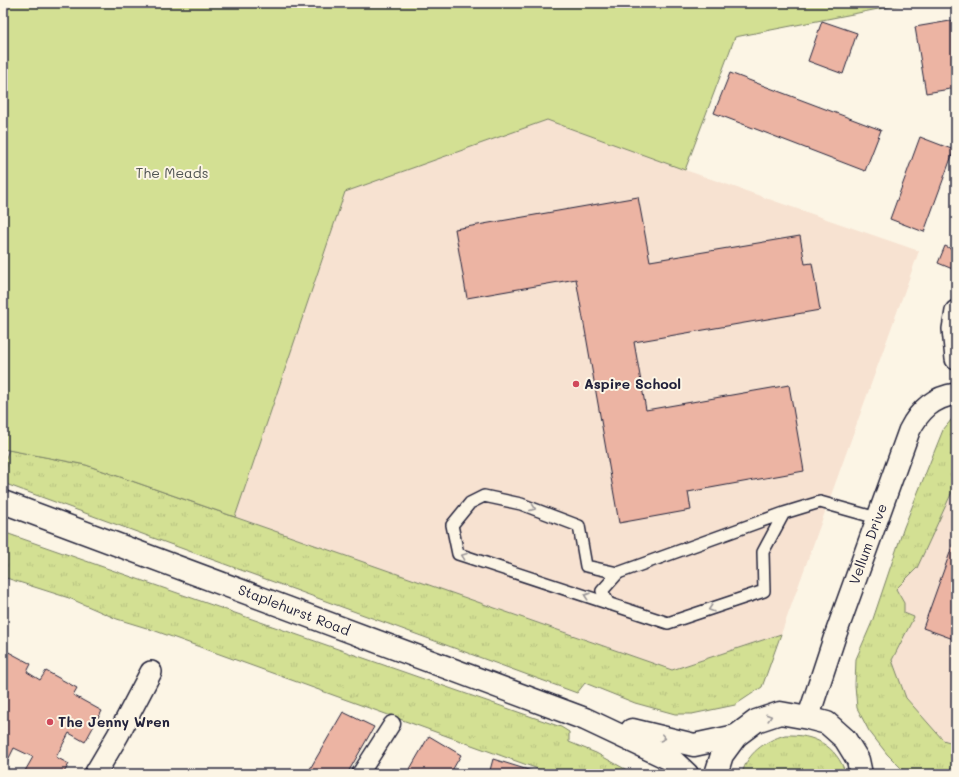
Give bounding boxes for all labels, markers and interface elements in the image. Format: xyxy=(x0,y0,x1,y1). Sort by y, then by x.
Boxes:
park label: The Meads xyxy=(135,163,209,182)
place label: Aspire School xyxy=(584,374,681,393)
marker: Aspire School xyxy=(571,379,581,389)
street label: Vellum Drive xyxy=(844,501,891,587)
one-way arrow xyxy=(529,504,536,512)
one-way arrow xyxy=(461,552,468,560)
street label: Staplehurst Road xyxy=(235,579,353,640)
one-way arrow xyxy=(584,593,591,601)
one-way arrow xyxy=(707,604,714,612)
place label: The Jenny Wren xyxy=(58,712,170,731)
one-way arrow xyxy=(765,713,772,722)
marker: The Jenny Wren xyxy=(45,717,55,727)
one-way arrow xyxy=(659,733,666,742)

